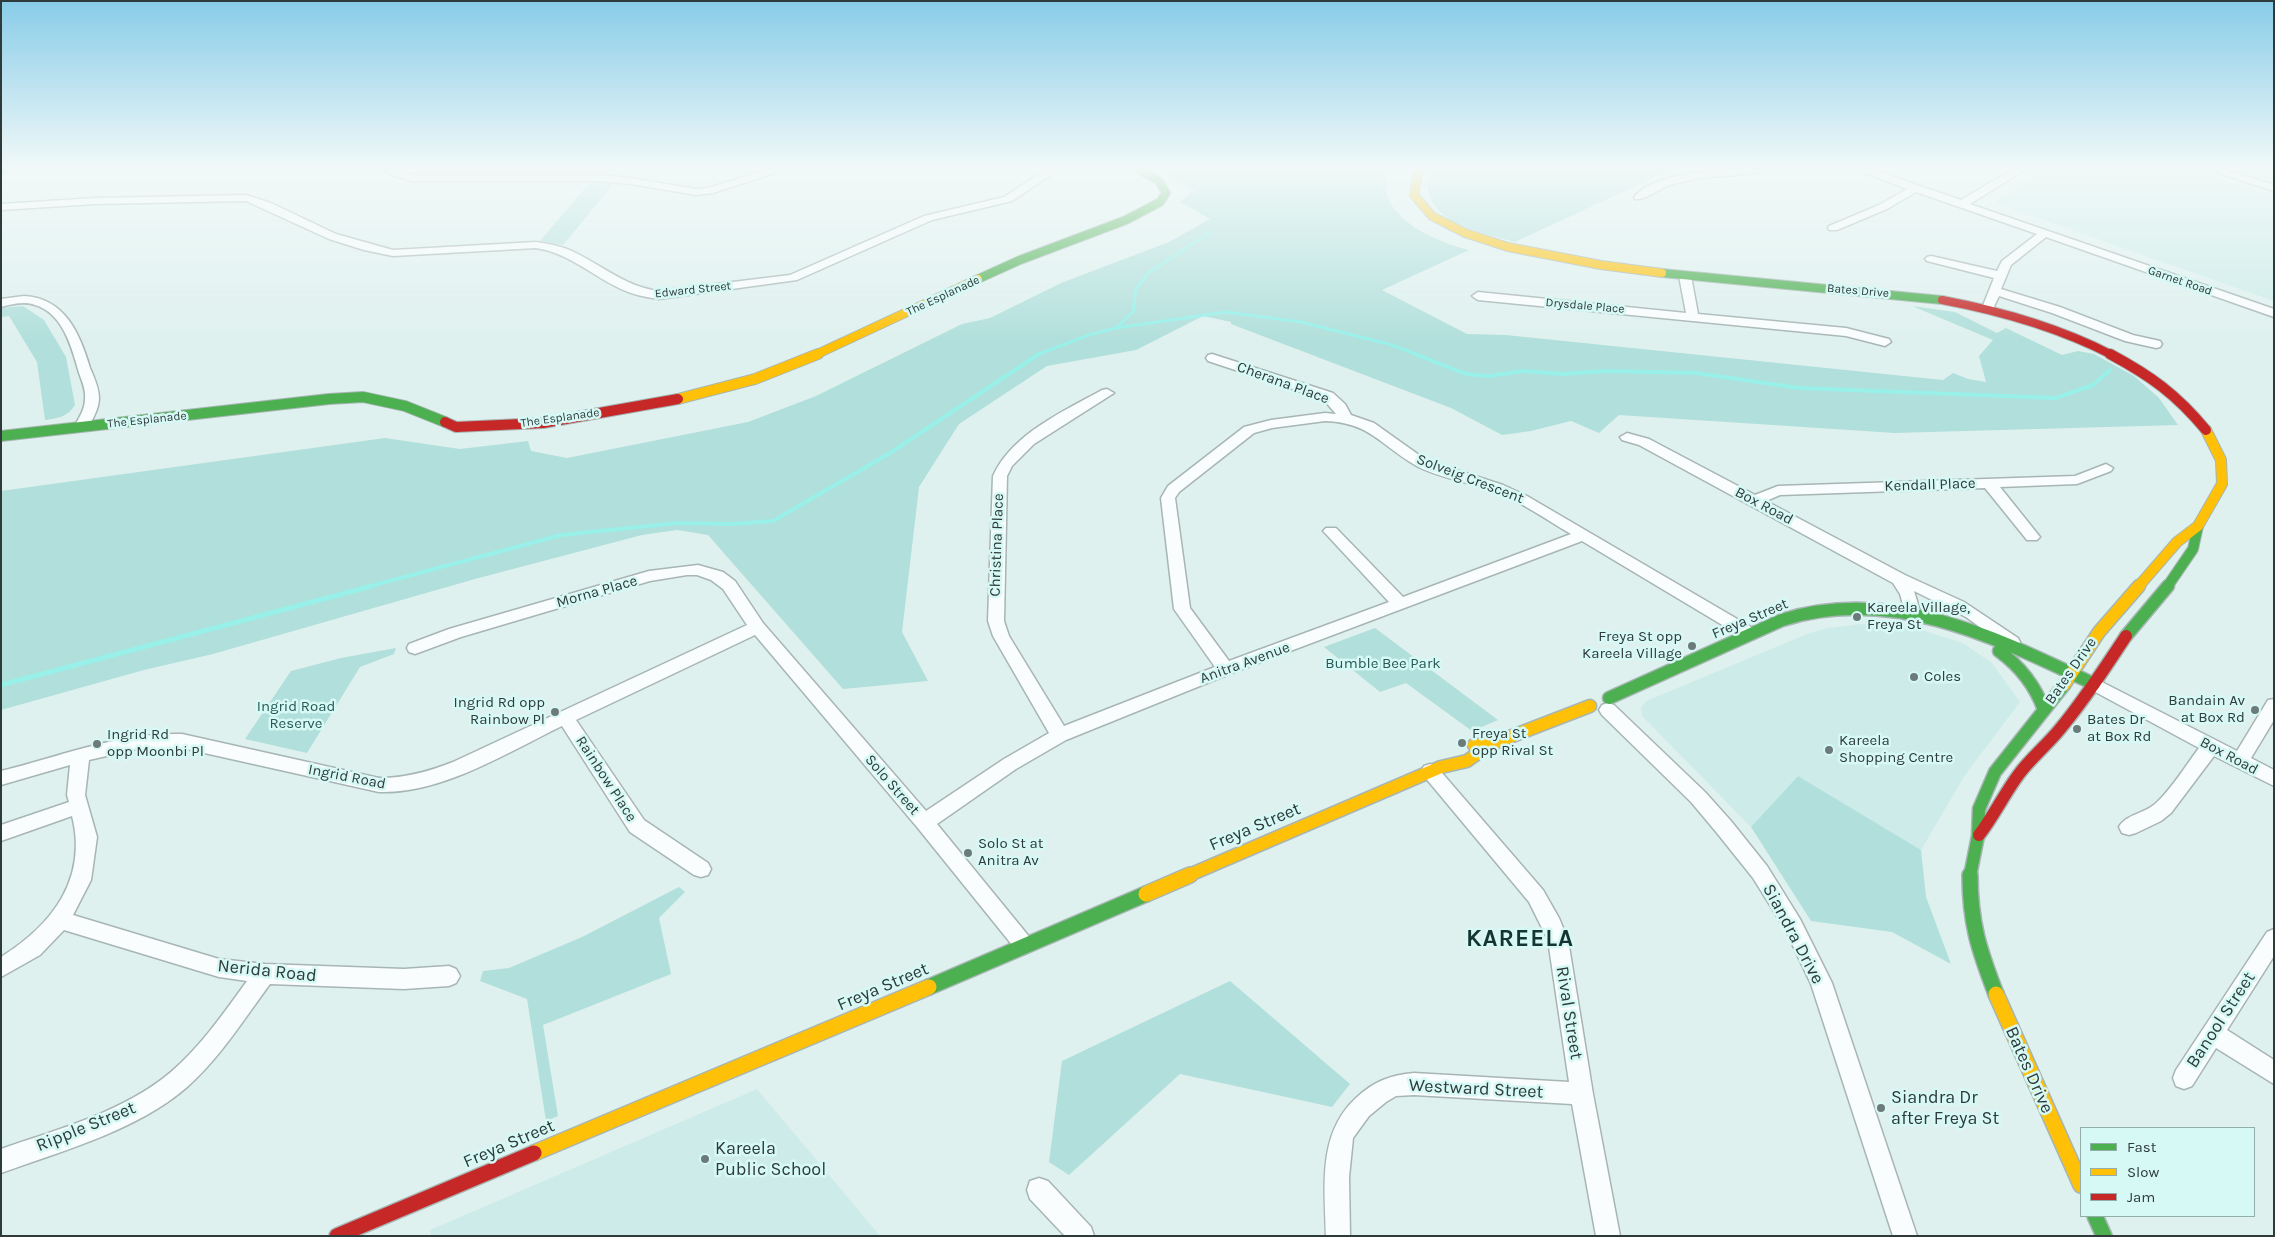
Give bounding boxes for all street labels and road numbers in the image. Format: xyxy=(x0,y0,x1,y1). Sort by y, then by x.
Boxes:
street label: Garnet Road xyxy=(2146,263,2214,299)
street label: The Esplanade xyxy=(904,273,982,319)
street label: Edward Street xyxy=(654,279,732,301)
street label: Bates Drive xyxy=(1827,281,1889,301)
street label: Drysdale Place xyxy=(1545,295,1625,317)
street label: Cherana Place xyxy=(1234,358,1332,408)
street label: The Esplanade xyxy=(520,405,600,431)
street label: The Esplanade xyxy=(107,409,187,431)
street label: Solveig Crescent xyxy=(1414,450,1526,508)
street label: Kendall Place xyxy=(1884,474,1976,496)
street label: Box Road xyxy=(1732,483,1796,529)
street label: Christina Place xyxy=(986,493,1008,597)
street label: Morna Place xyxy=(554,572,640,612)
street label: Freya Street xyxy=(1709,595,1791,643)
street label: Bates Drive xyxy=(2041,634,2101,708)
street label: Anitra Avenue xyxy=(1198,638,1292,688)
street label: Rainbow Place xyxy=(572,733,640,825)
street label: Box Road xyxy=(2197,733,2261,779)
street label: Solo Street xyxy=(861,751,923,819)
street label: Ingrid Road xyxy=(307,761,387,793)
street label: Freya Street xyxy=(1206,798,1304,856)
street label: Siandra Drive xyxy=(1758,880,1828,988)
street label: Nerida Road xyxy=(216,955,318,987)
street label: Freya Street xyxy=(834,958,932,1016)
street label: Rival Street xyxy=(1551,965,1587,1061)
street label: Banool Street xyxy=(2182,968,2260,1072)
street label: Bates Drive xyxy=(2000,1023,2058,1117)
street label: Westward Street xyxy=(1408,1075,1544,1103)
street label: Ripple Street xyxy=(33,1097,139,1157)
street label: Freya Street xyxy=(460,1115,558,1173)

